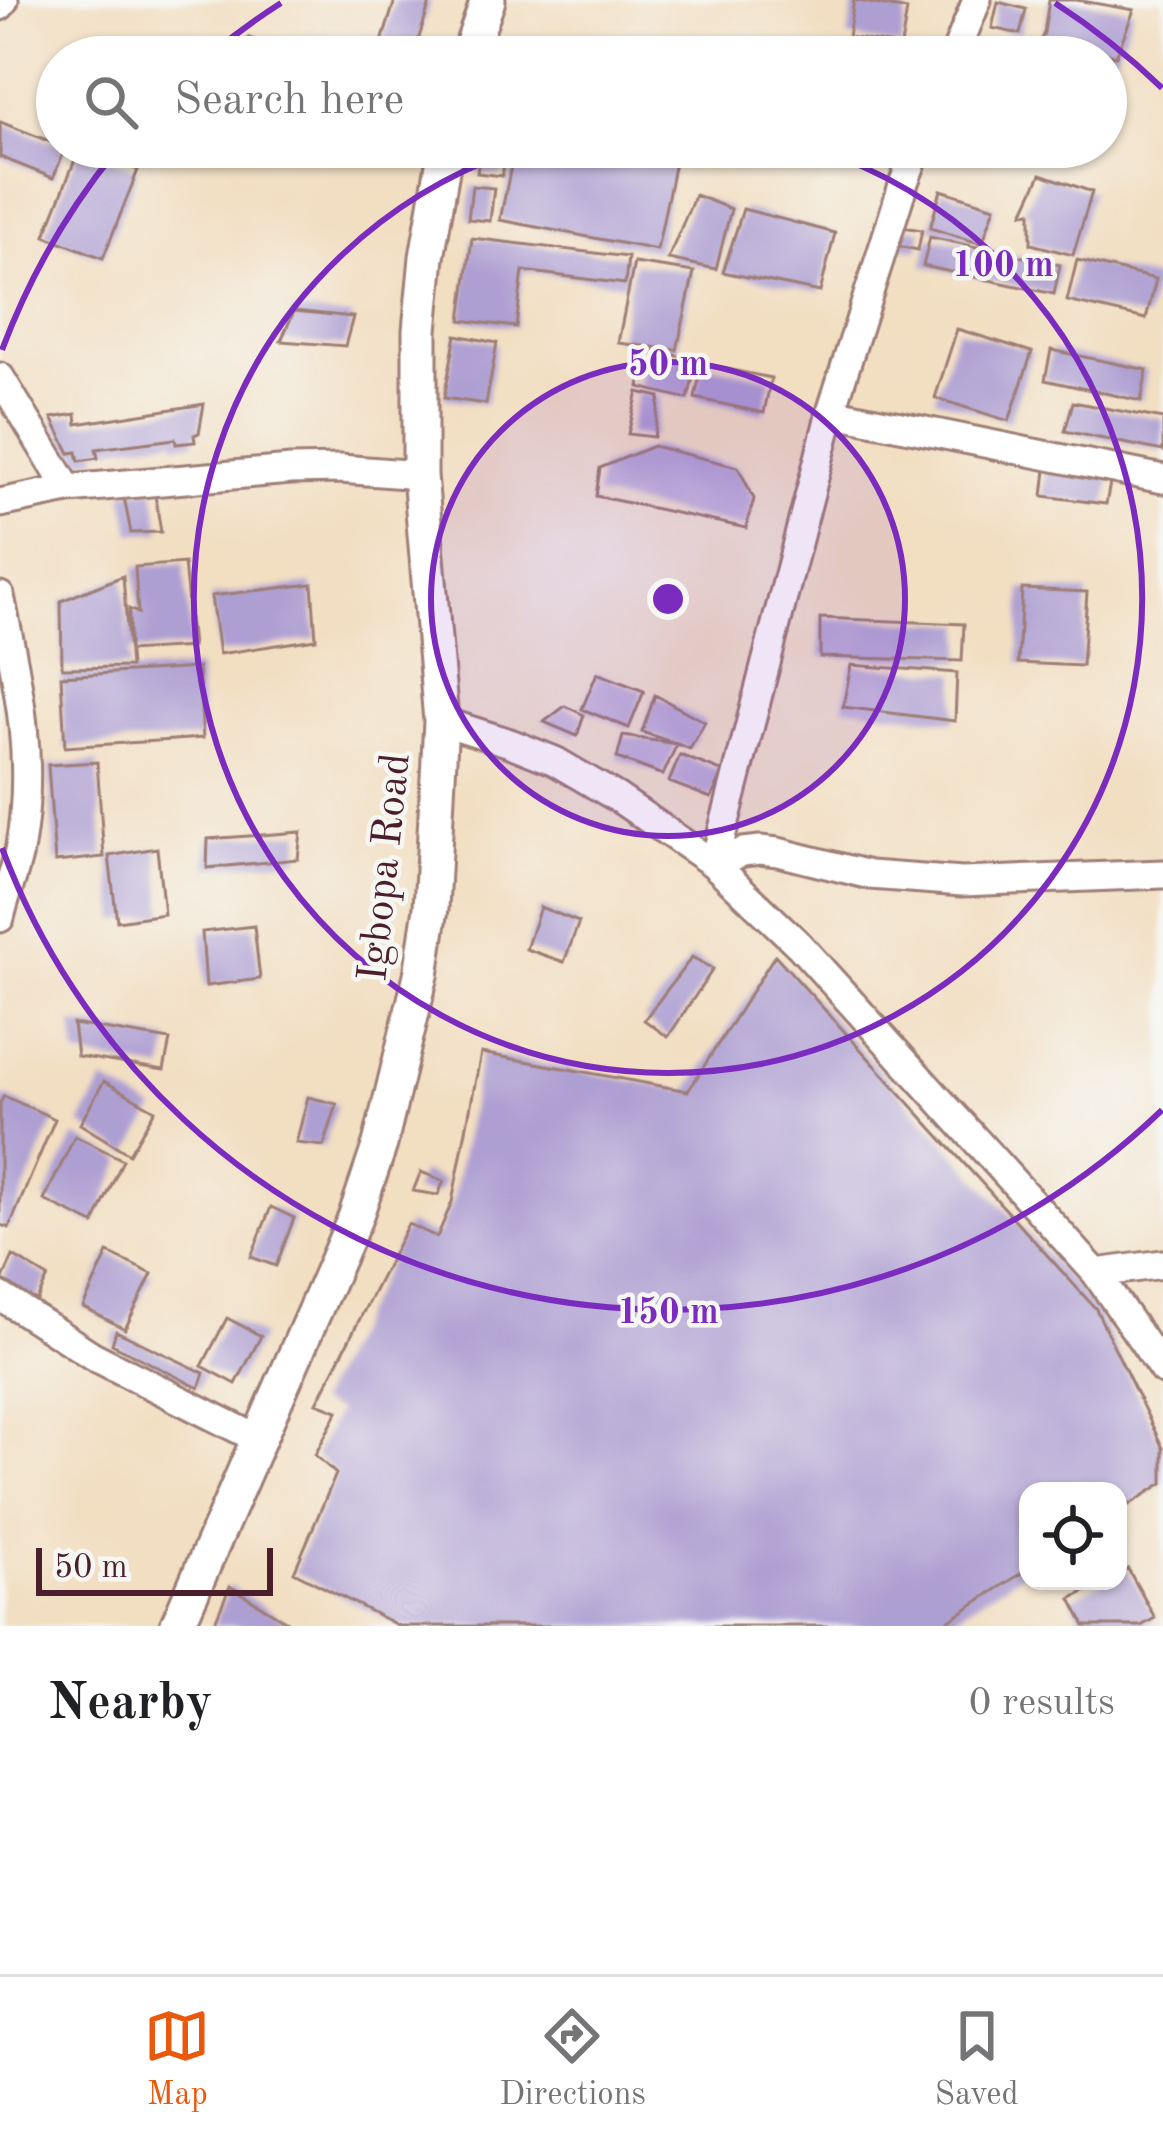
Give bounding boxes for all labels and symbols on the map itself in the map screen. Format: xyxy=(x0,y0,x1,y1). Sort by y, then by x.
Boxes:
text: 100 m xyxy=(952,249,1054,285)
text: 50 m xyxy=(628,348,708,384)
centre of rings xyxy=(647,578,689,620)
street label: Igbopa Road xyxy=(353,751,419,984)
text: 150 m xyxy=(617,1296,719,1332)
scale bar xyxy=(36,1542,273,1595)

